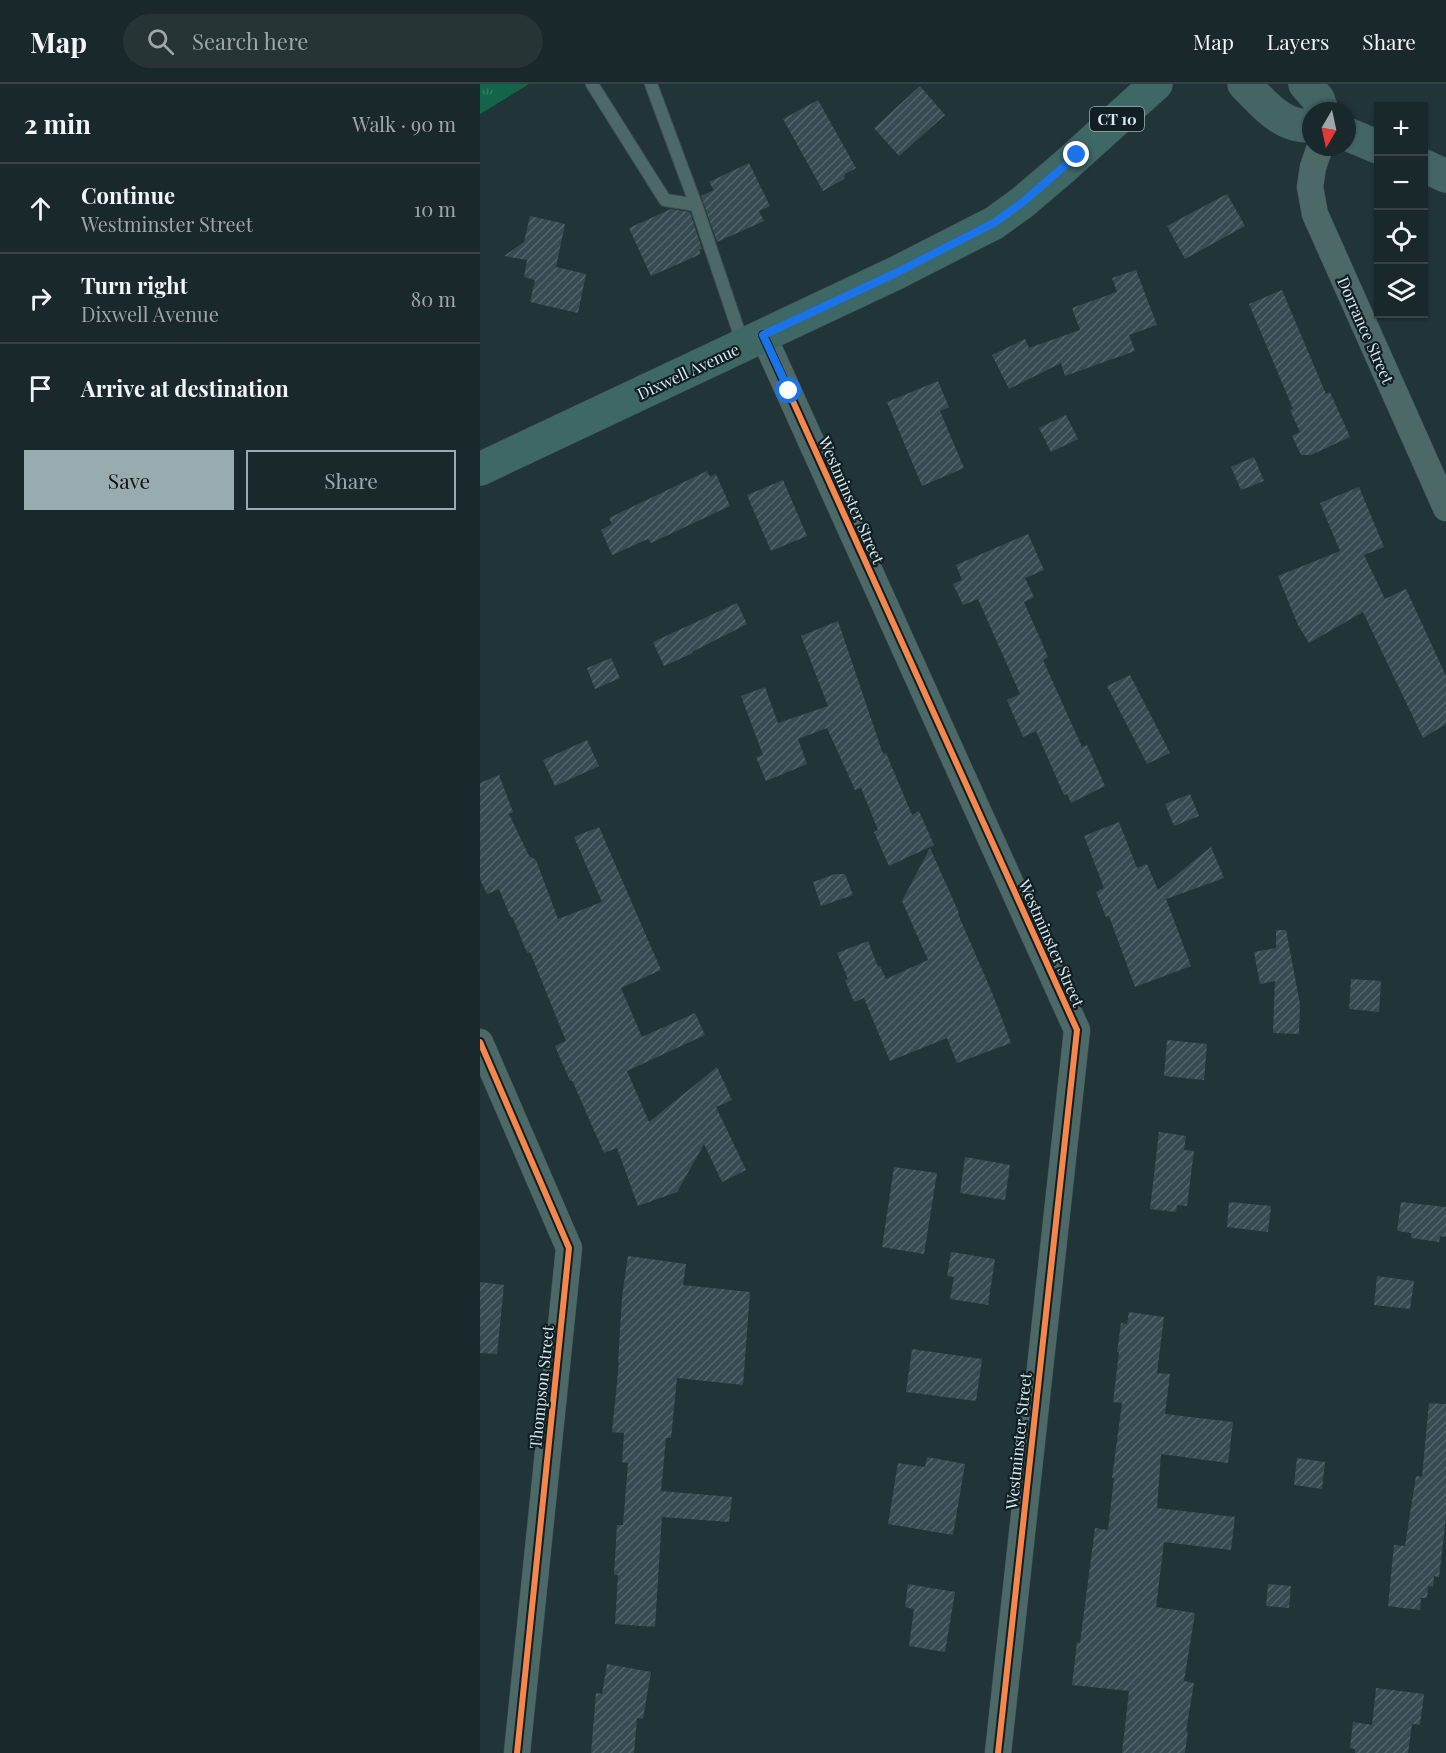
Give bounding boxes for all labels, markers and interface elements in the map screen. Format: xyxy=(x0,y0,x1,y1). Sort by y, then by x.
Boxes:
search box xyxy=(123,14,543,68)
text: Map xyxy=(30,23,87,60)
icon: search xyxy=(144,25,177,58)
text: Search here xyxy=(192,26,308,56)
text: Map xyxy=(1193,27,1234,55)
text: Layers xyxy=(1267,27,1329,55)
text: Share xyxy=(1362,27,1416,55)
north arrow xyxy=(1302,102,1356,156)
map controls xyxy=(1374,102,1428,318)
button: + xyxy=(1374,102,1428,156)
text: 2 min xyxy=(24,106,91,141)
road number: CT 10 xyxy=(1090,107,1144,131)
text: Walk · 90 m xyxy=(352,110,456,137)
route end xyxy=(1063,141,1089,167)
button: − xyxy=(1374,156,1428,210)
text: Continue xyxy=(81,180,175,210)
icon: ahead xyxy=(24,192,57,225)
text: 10 m xyxy=(414,195,456,222)
text: Westminster Street xyxy=(81,210,253,237)
button: locate xyxy=(1374,210,1428,264)
button: layers xyxy=(1374,264,1428,318)
text: Turn right xyxy=(81,270,187,300)
street label: Dorrance Street xyxy=(1333,273,1399,387)
icon: right xyxy=(24,282,57,315)
text: 80 m xyxy=(411,285,456,312)
text: Dixwell Avenue xyxy=(81,300,219,327)
street label: Dixwell Avenue xyxy=(634,338,742,404)
icon: arrive xyxy=(24,372,57,405)
text: Arrive at destination xyxy=(81,373,289,403)
route start xyxy=(775,377,801,403)
street label: Westminster Street xyxy=(814,432,890,567)
button: Save xyxy=(24,450,234,510)
button: Share xyxy=(246,450,456,510)
street label: Westminster Street xyxy=(1014,875,1090,1010)
street label: Thompson Street xyxy=(524,1324,558,1450)
street label: Westminster Street xyxy=(1000,1371,1036,1511)

